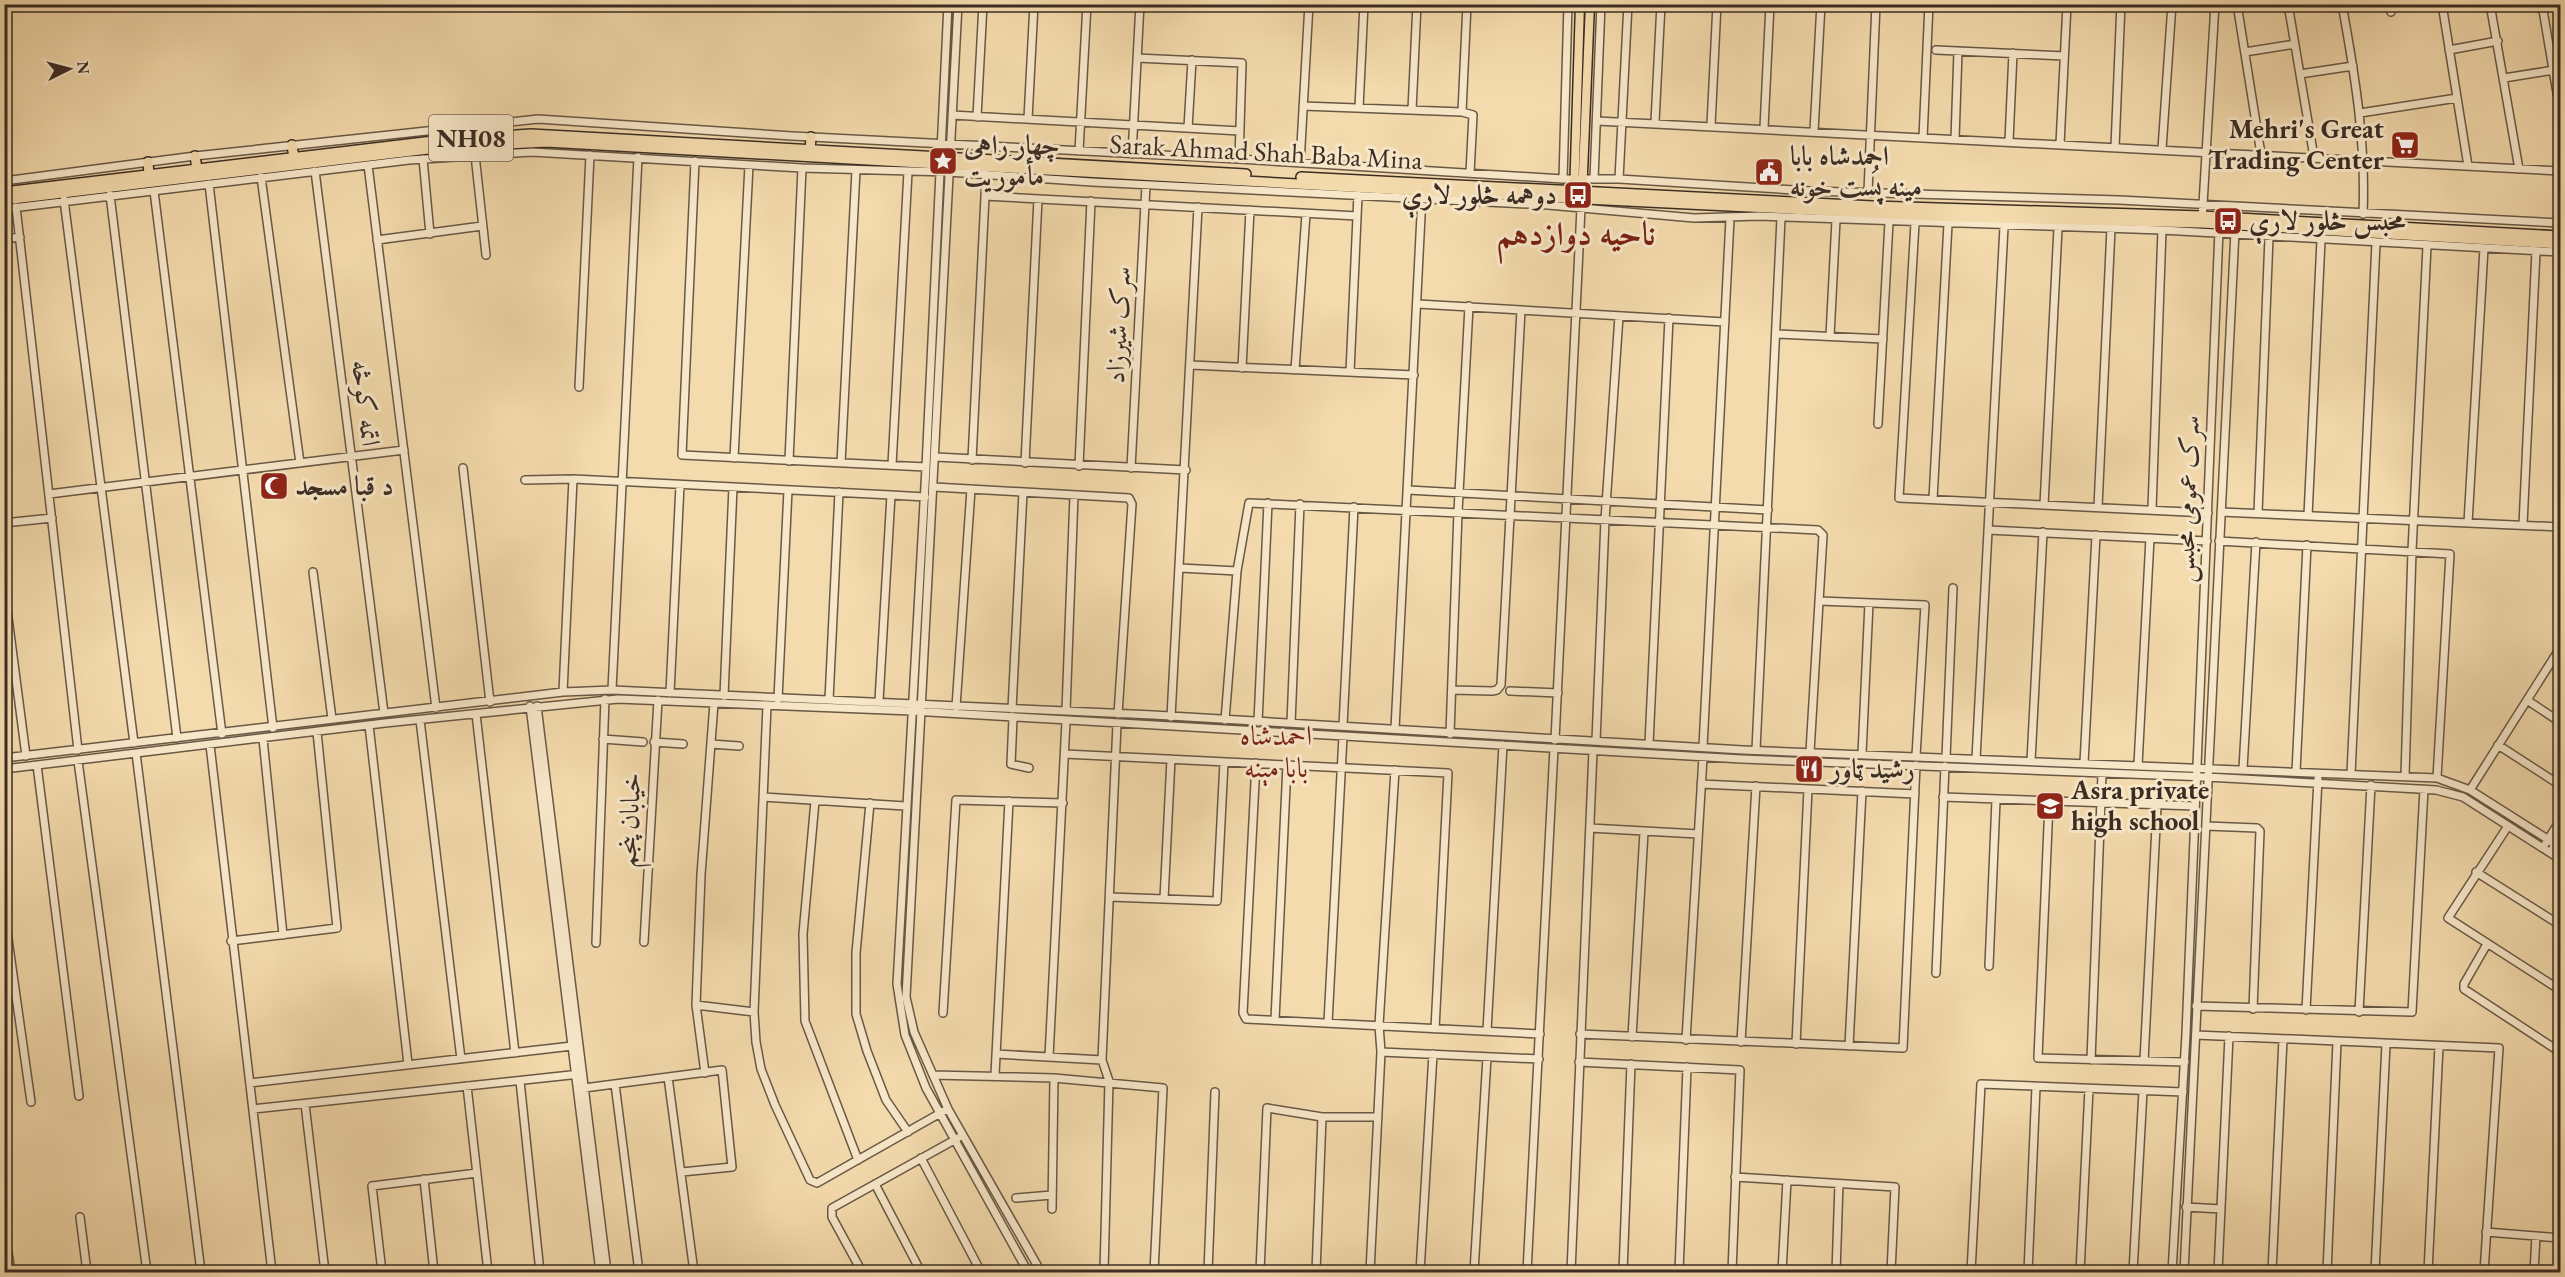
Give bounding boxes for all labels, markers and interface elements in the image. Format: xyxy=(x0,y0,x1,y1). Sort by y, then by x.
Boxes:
north arrow xyxy=(39,39,99,99)
text: N xyxy=(72,60,95,75)
place label: Mehri's Great Trading Center xyxy=(2208,111,2385,177)
road number: NH08 xyxy=(429,115,513,161)
street label: Sarak Ahmad Shah Baba Mina xyxy=(1109,126,1424,177)
place label: چهار راهی مأموریت xyxy=(963,127,1060,193)
supermarket icon: Mehri's Great Trading Center xyxy=(2389,129,2421,161)
place label: احمدشاه بابا مینه پُست خونه xyxy=(1790,138,1922,205)
place icon: چهار راهی مأموریت xyxy=(927,145,959,177)
public building icon: احمدشاه بابا مینه پُست خونه xyxy=(1753,156,1785,188)
place label: دوهمه څلور لارې xyxy=(1402,177,1557,219)
bus stop icon: دوهمه څلور لارې xyxy=(1562,179,1594,211)
place label: محبس څلور لارې xyxy=(2249,203,2406,245)
bus stop icon: محبس څلور لارې xyxy=(2212,205,2244,237)
district label: ناحیه دوازدهم xyxy=(1496,212,1656,264)
street label: سرک شیرزاد xyxy=(1097,266,1139,384)
street label: اتمه کوڅه xyxy=(344,358,389,448)
street label: سرک عمومی محبس xyxy=(2166,415,2208,583)
place label: د قبا مسجد xyxy=(295,468,394,503)
mosque icon: د قبا مسجد xyxy=(258,470,290,502)
district label: احمدشاه بابا مېنه xyxy=(1240,717,1312,787)
place label: رشید ټاور xyxy=(1827,751,1915,786)
restaurant icon: رشید ټاور xyxy=(1793,753,1825,785)
street label: خیابان پنجم xyxy=(609,772,656,869)
place label: Asra private high school xyxy=(2070,772,2209,838)
school or university icon: Asra private high school xyxy=(2034,790,2066,822)

